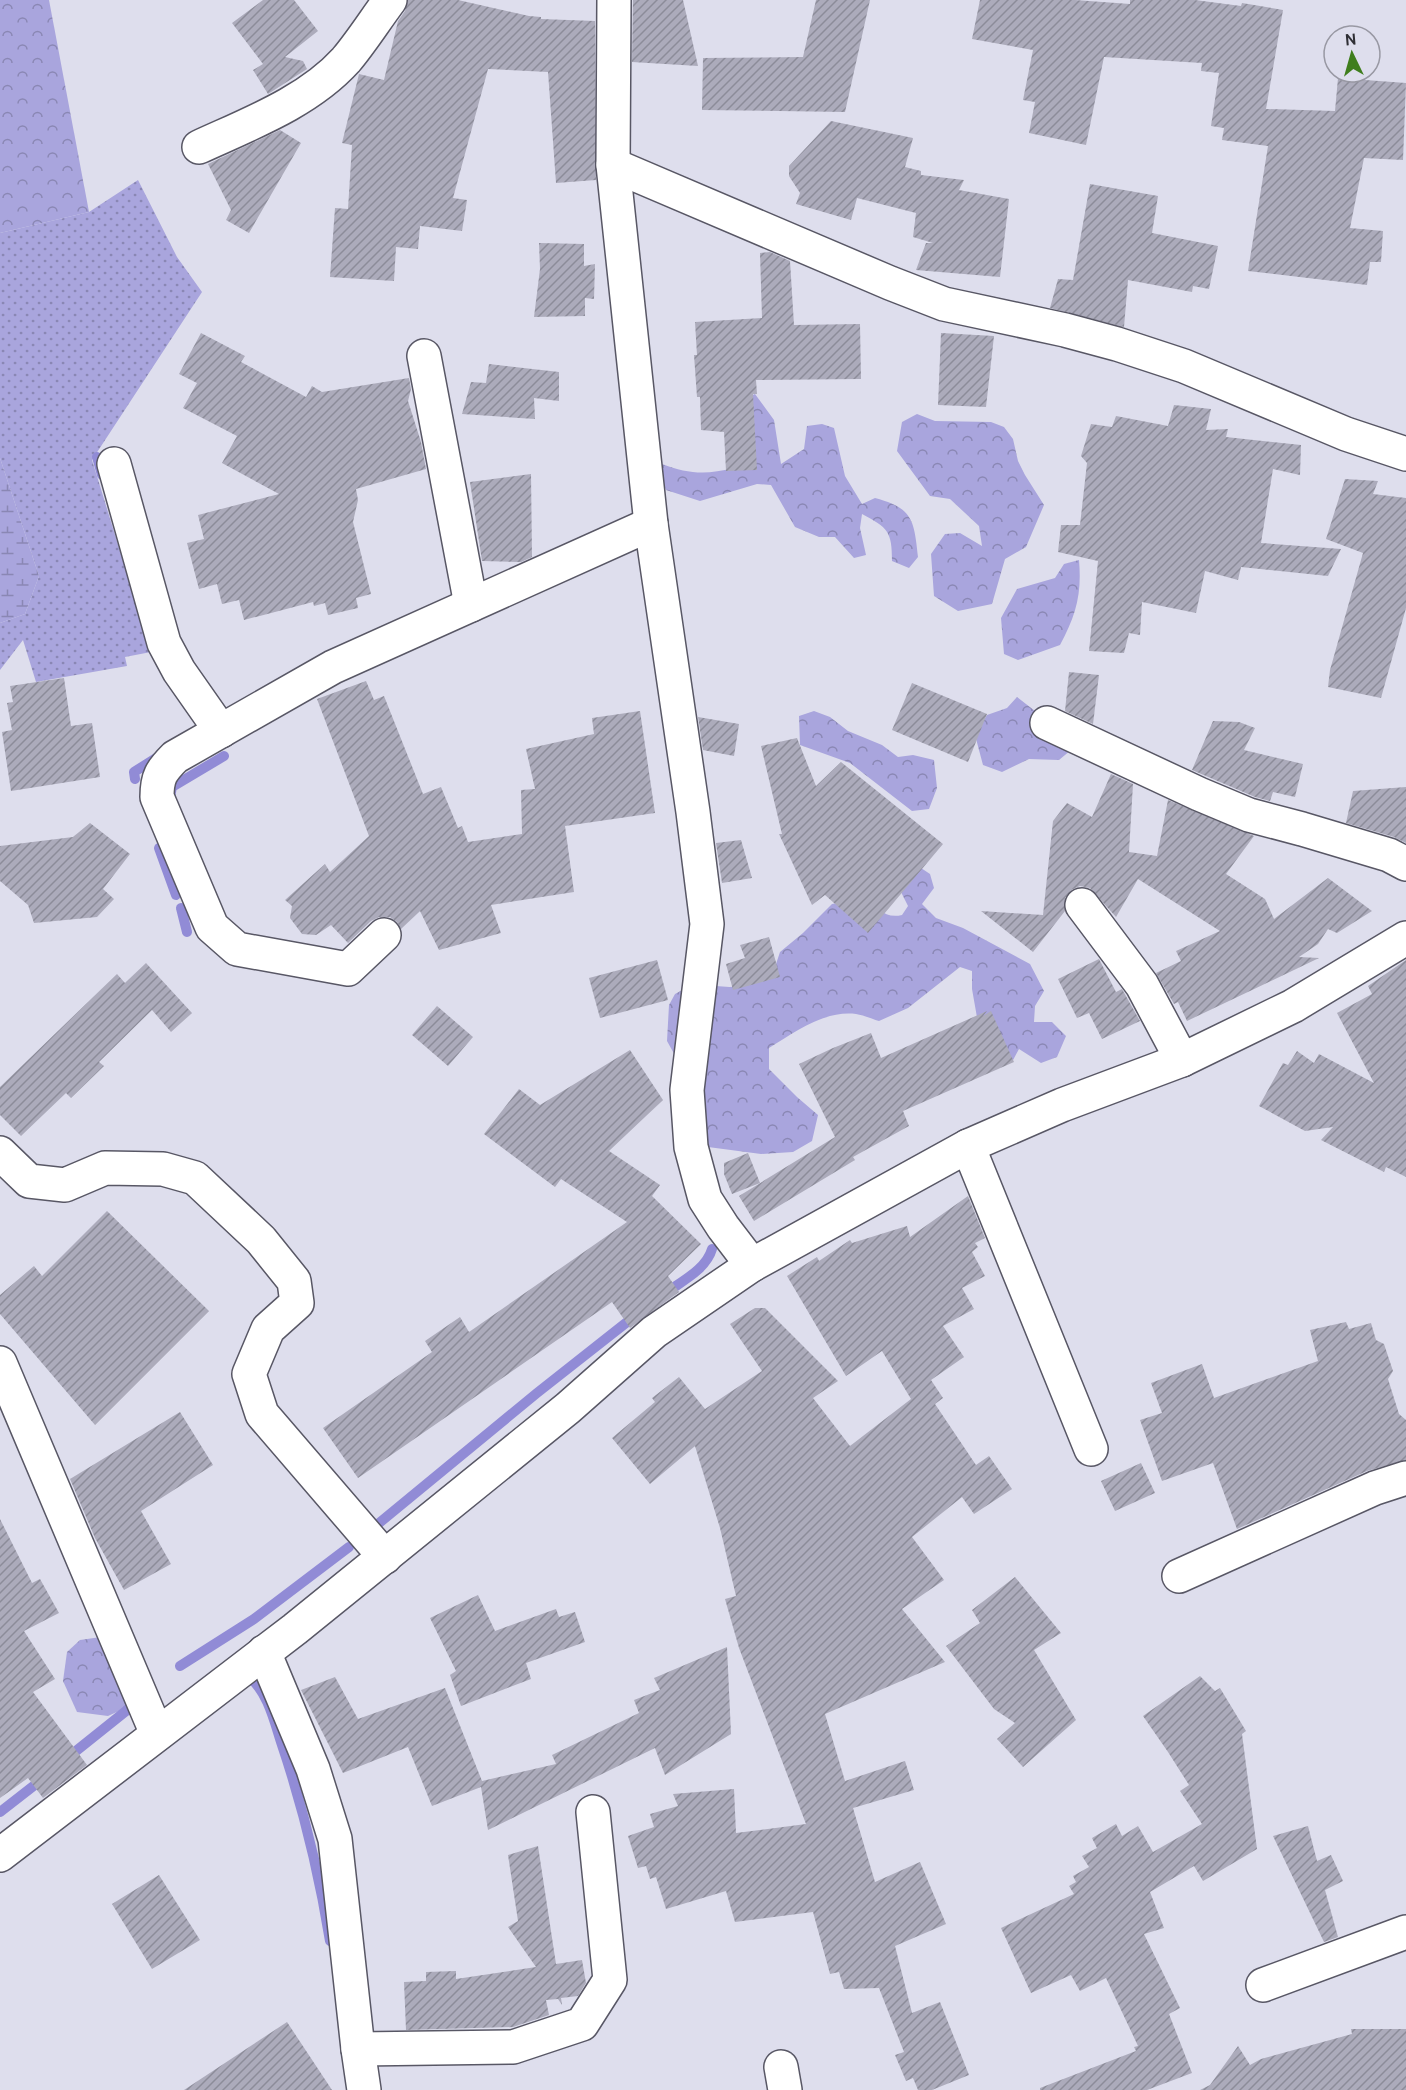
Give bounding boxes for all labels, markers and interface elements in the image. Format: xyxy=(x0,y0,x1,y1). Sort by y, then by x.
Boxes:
north arrow xyxy=(1322,24,1382,84)
text: N xyxy=(1344,30,1357,50)

